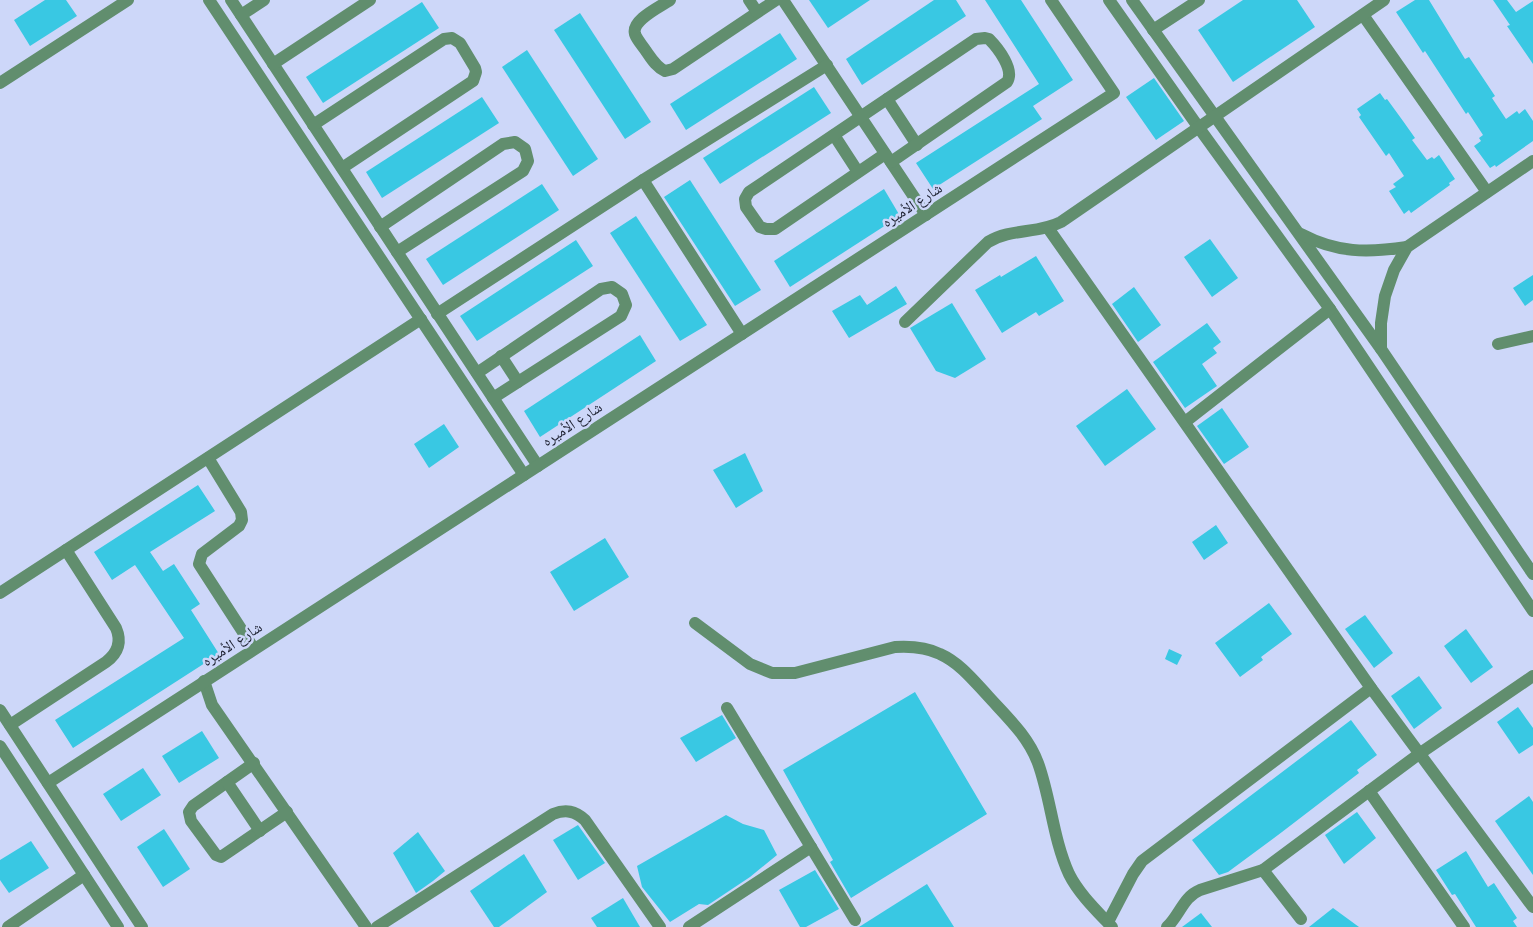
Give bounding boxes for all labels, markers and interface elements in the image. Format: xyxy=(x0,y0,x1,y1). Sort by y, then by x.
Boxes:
street label: شارع الأميره xyxy=(879,180,946,232)
street label: شارع الأميره xyxy=(539,399,606,451)
street label: شارع الأميره xyxy=(199,619,266,671)

